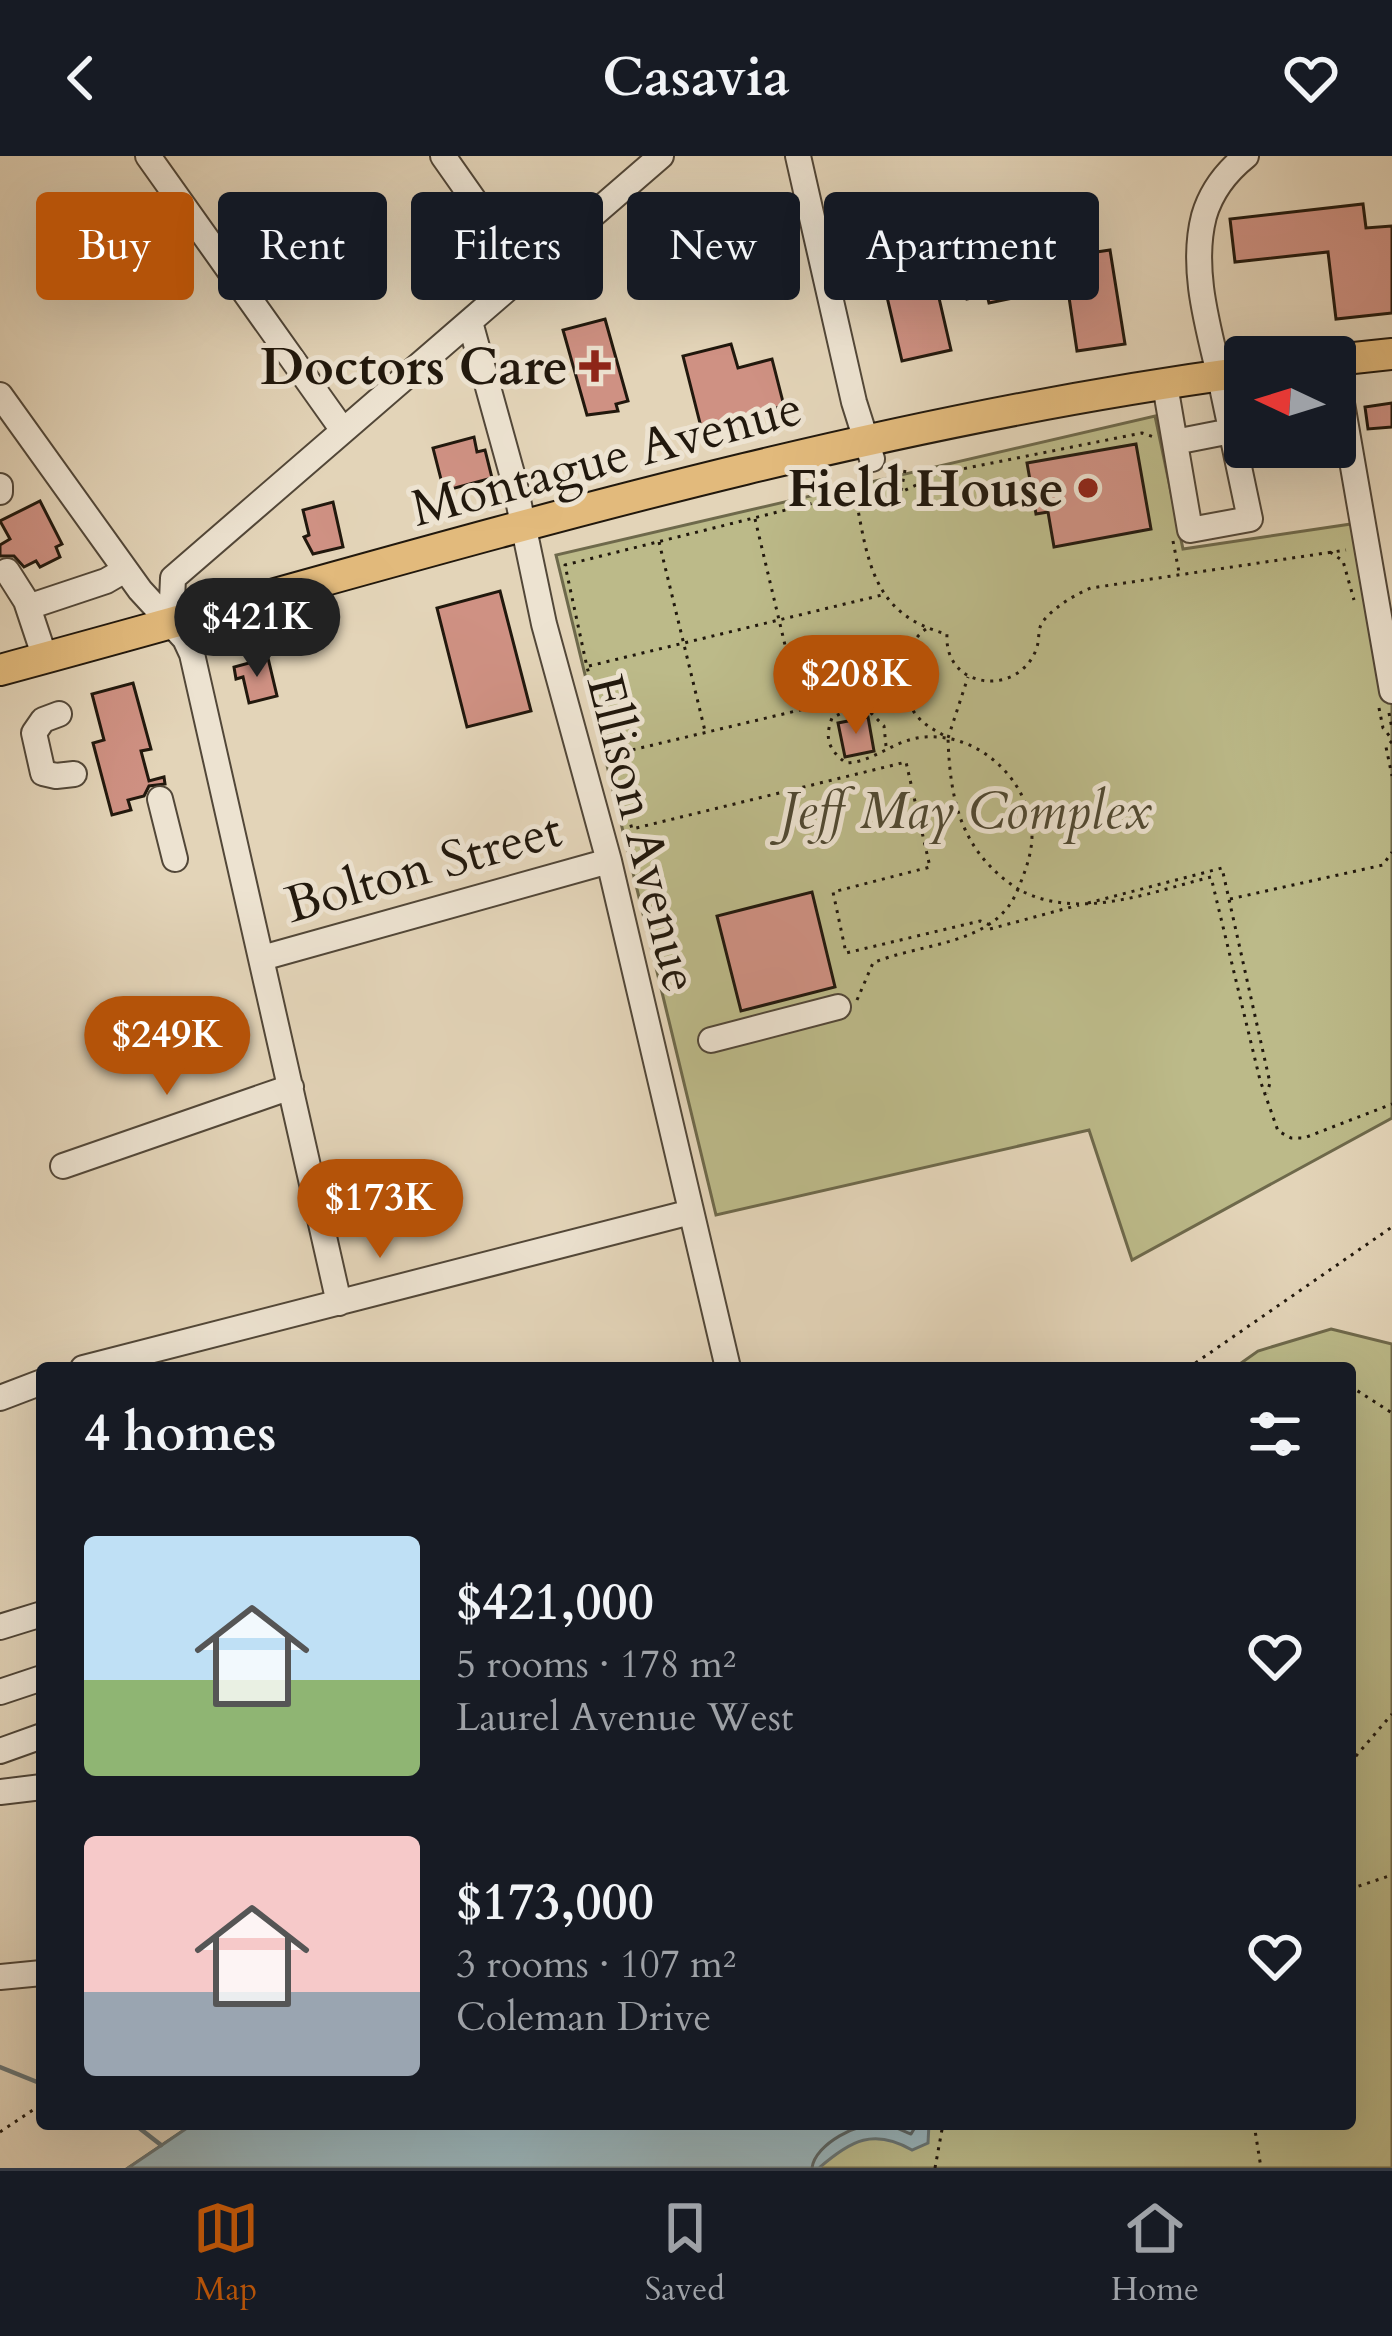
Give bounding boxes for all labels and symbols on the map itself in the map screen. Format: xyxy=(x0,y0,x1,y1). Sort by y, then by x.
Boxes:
place label: Doctors Care xyxy=(260,333,568,403)
north arrow xyxy=(1224,336,1356,468)
marker: Doctors Care xyxy=(579,350,611,382)
street label: Montague Avenue xyxy=(404,373,810,545)
place label: Field House xyxy=(787,455,1064,525)
marker: Field House xyxy=(1075,475,1101,501)
pin: $421K xyxy=(173,578,341,680)
pin: $208K xyxy=(772,635,940,737)
street label: Ellison Avenue xyxy=(569,668,715,999)
park label: Jeff May Complex xyxy=(769,777,1152,847)
street label: Bolton Street xyxy=(277,795,570,941)
pin: $249K xyxy=(83,996,251,1098)
pin: $173K xyxy=(296,1159,464,1261)

